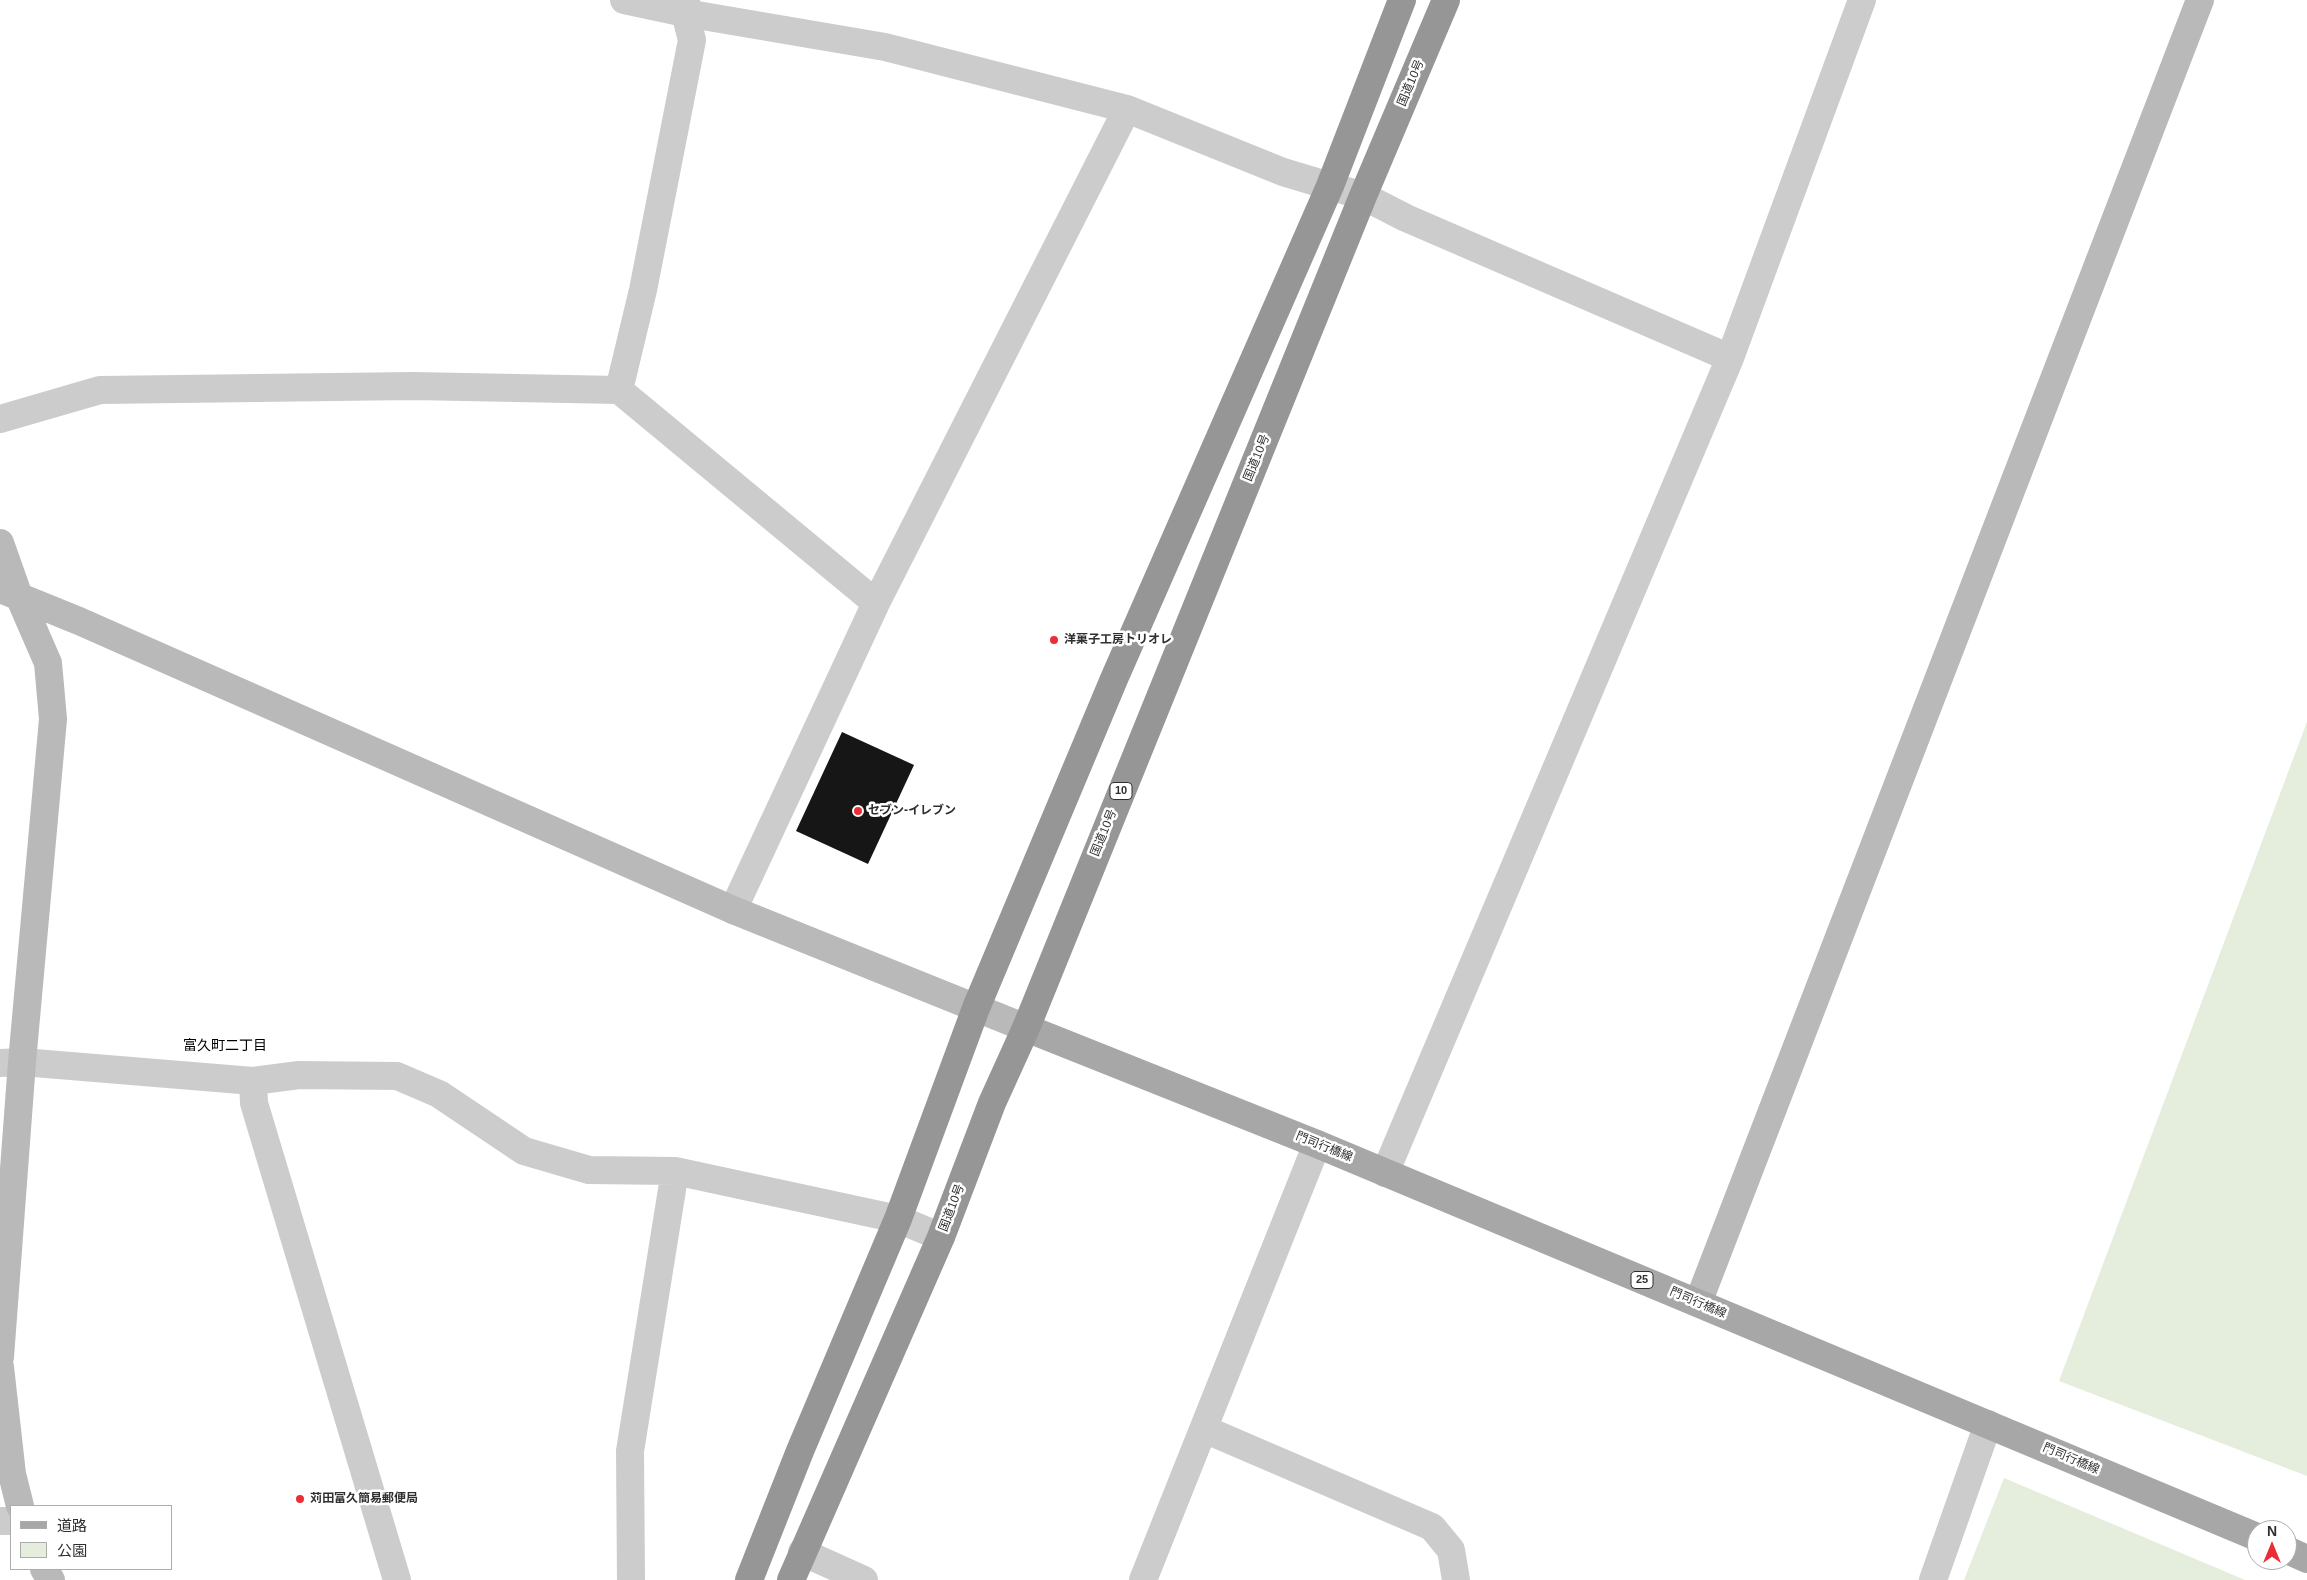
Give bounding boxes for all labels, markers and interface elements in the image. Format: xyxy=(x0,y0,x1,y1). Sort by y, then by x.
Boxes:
street label: 国道10号 xyxy=(1395,57,1427,109)
street label: 国道10号 xyxy=(1241,432,1273,484)
place label: 洋菓子工房トリオレ xyxy=(1064,633,1172,647)
marker: 洋菓子工房トリオレ xyxy=(1048,634,1060,646)
road number: 10 xyxy=(1110,782,1132,799)
place label: セブン-イレブン xyxy=(868,804,956,818)
marker: セブン-イレブン xyxy=(852,805,864,817)
street label: 国道10号 xyxy=(1088,807,1120,859)
district label: 富久町二丁目 xyxy=(183,1038,267,1054)
street label: 門司行橋線 xyxy=(1293,1129,1355,1165)
street label: 国道10号 xyxy=(936,1182,968,1234)
road number: 25 xyxy=(1631,1272,1653,1288)
street label: 門司行橋線 xyxy=(1668,1285,1728,1321)
street label: 門司行橋線 xyxy=(2041,1441,2101,1477)
place label: 苅田富久簡易郵便局 xyxy=(310,1492,418,1506)
marker: 苅田富久簡易郵便局 xyxy=(294,1493,306,1505)
legend xyxy=(10,1505,172,1570)
text: 道路 xyxy=(57,1517,87,1534)
north arrow xyxy=(2247,1520,2297,1570)
text: N xyxy=(2267,1523,2277,1539)
text: 公園 xyxy=(57,1542,87,1559)

